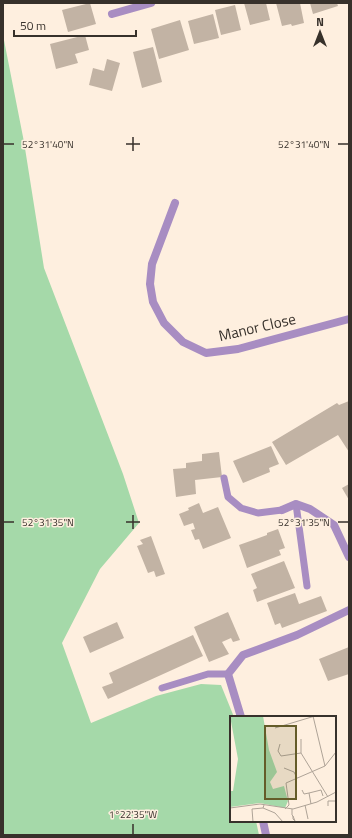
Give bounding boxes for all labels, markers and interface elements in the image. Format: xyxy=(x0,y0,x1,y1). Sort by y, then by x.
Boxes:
scale bar xyxy=(14,12,136,38)
north arrow xyxy=(300,12,340,52)
text: N xyxy=(316,14,324,30)
text: 50 m xyxy=(20,16,46,35)
text: 52°31'40"N xyxy=(22,137,74,152)
text: 52°31'40"N xyxy=(278,137,330,152)
street label: Manor Close xyxy=(216,307,298,347)
text: 52°31'35"N xyxy=(22,515,74,530)
text: 52°31'35"N xyxy=(278,515,330,530)
inset map xyxy=(230,716,336,822)
text: 1°22'35"W xyxy=(109,807,157,822)

